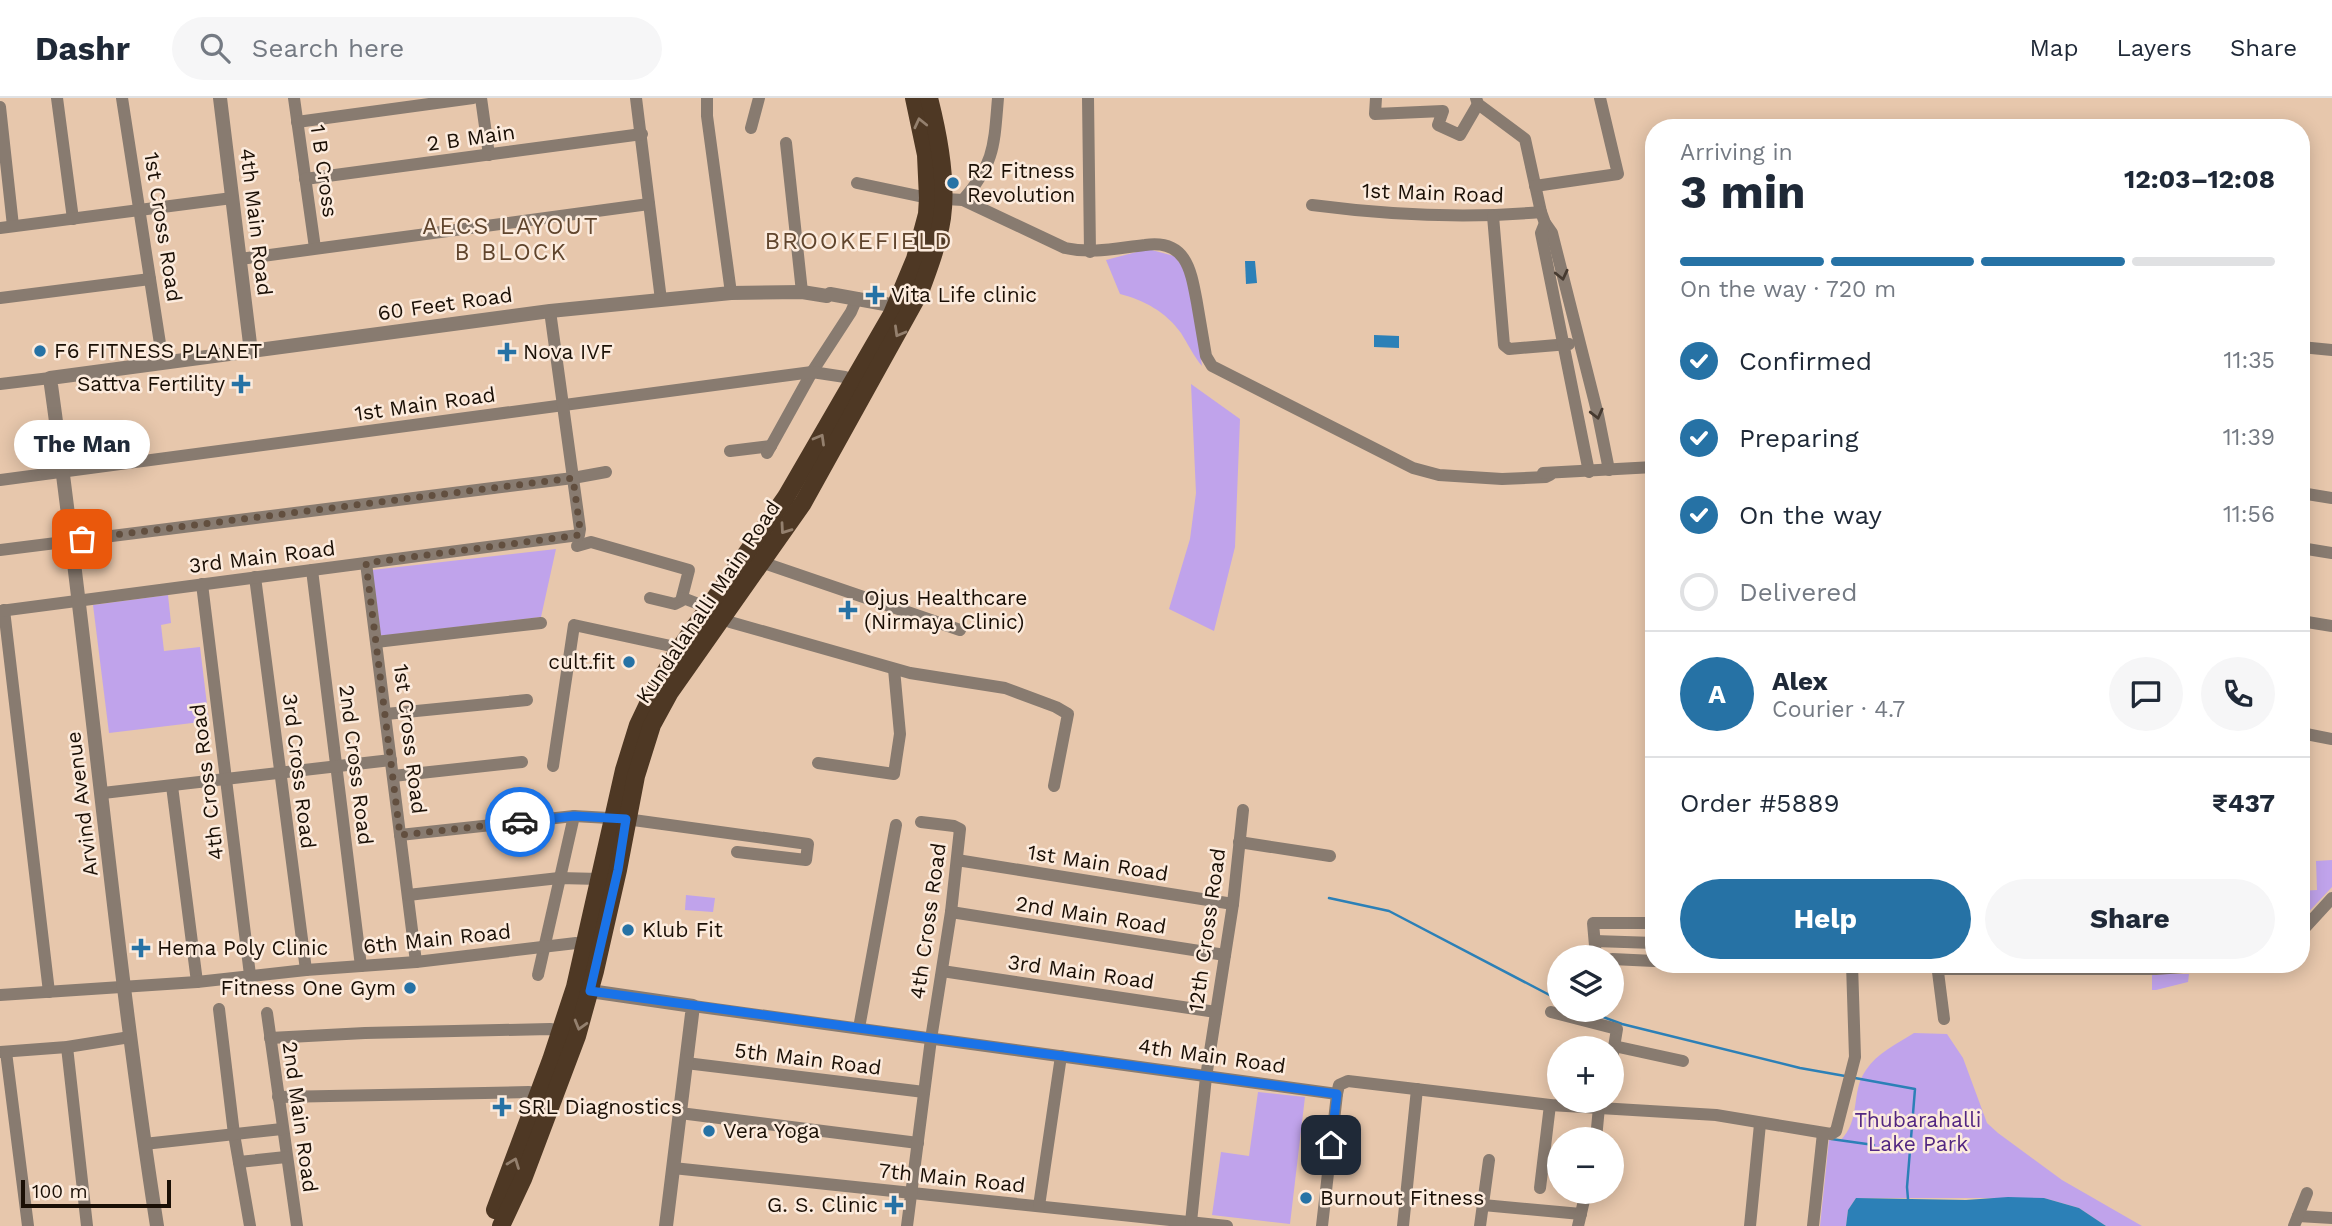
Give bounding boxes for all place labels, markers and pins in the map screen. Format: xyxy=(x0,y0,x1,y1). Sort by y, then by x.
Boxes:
place label: R2 Fitness Revolution xyxy=(967,158,1075,207)
marker: R2 Fitness Revolution xyxy=(945,175,961,191)
place label: Vita Life clinic xyxy=(891,282,1037,307)
marker: Vita Life clinic xyxy=(865,285,885,305)
place label: F6 FITNESS PLANET xyxy=(54,338,262,363)
place label: Nova IVF xyxy=(523,339,613,364)
marker: Nova IVF xyxy=(497,342,517,362)
marker: F6 FITNESS PLANET xyxy=(32,343,48,359)
place label: Sattva Fertility xyxy=(77,371,225,396)
marker: Sattva Fertility xyxy=(231,374,251,394)
callout: The Man xyxy=(14,420,150,469)
pin xyxy=(52,509,112,569)
place label: Ojus Healthcare (Nirmaya Clinic) xyxy=(864,585,1027,634)
marker: Ojus Healthcare (Nirmaya Clinic) xyxy=(838,600,858,620)
place label: cult.fit xyxy=(548,649,615,674)
marker: cult.fit xyxy=(621,654,637,670)
place label: Klub Fit xyxy=(642,917,723,942)
marker: Klub Fit xyxy=(620,922,636,938)
place label: Hema Poly Clinic xyxy=(157,935,328,960)
marker: Hema Poly Clinic xyxy=(131,938,151,958)
place label: Fitness One Gym xyxy=(221,975,396,1000)
marker: Fitness One Gym xyxy=(402,980,418,996)
place label: SRL Diagnostics xyxy=(518,1094,682,1119)
marker: SRL Diagnostics xyxy=(492,1097,512,1117)
pin xyxy=(1301,1115,1361,1175)
place label: Vera Yoga xyxy=(723,1118,820,1143)
marker: Vera Yoga xyxy=(701,1123,717,1139)
place label: Burnout Fitness xyxy=(1320,1185,1484,1210)
marker: Burnout Fitness xyxy=(1298,1190,1314,1206)
place label: G. S. Clinic xyxy=(767,1192,878,1217)
marker: G. S. Clinic xyxy=(884,1195,904,1215)

